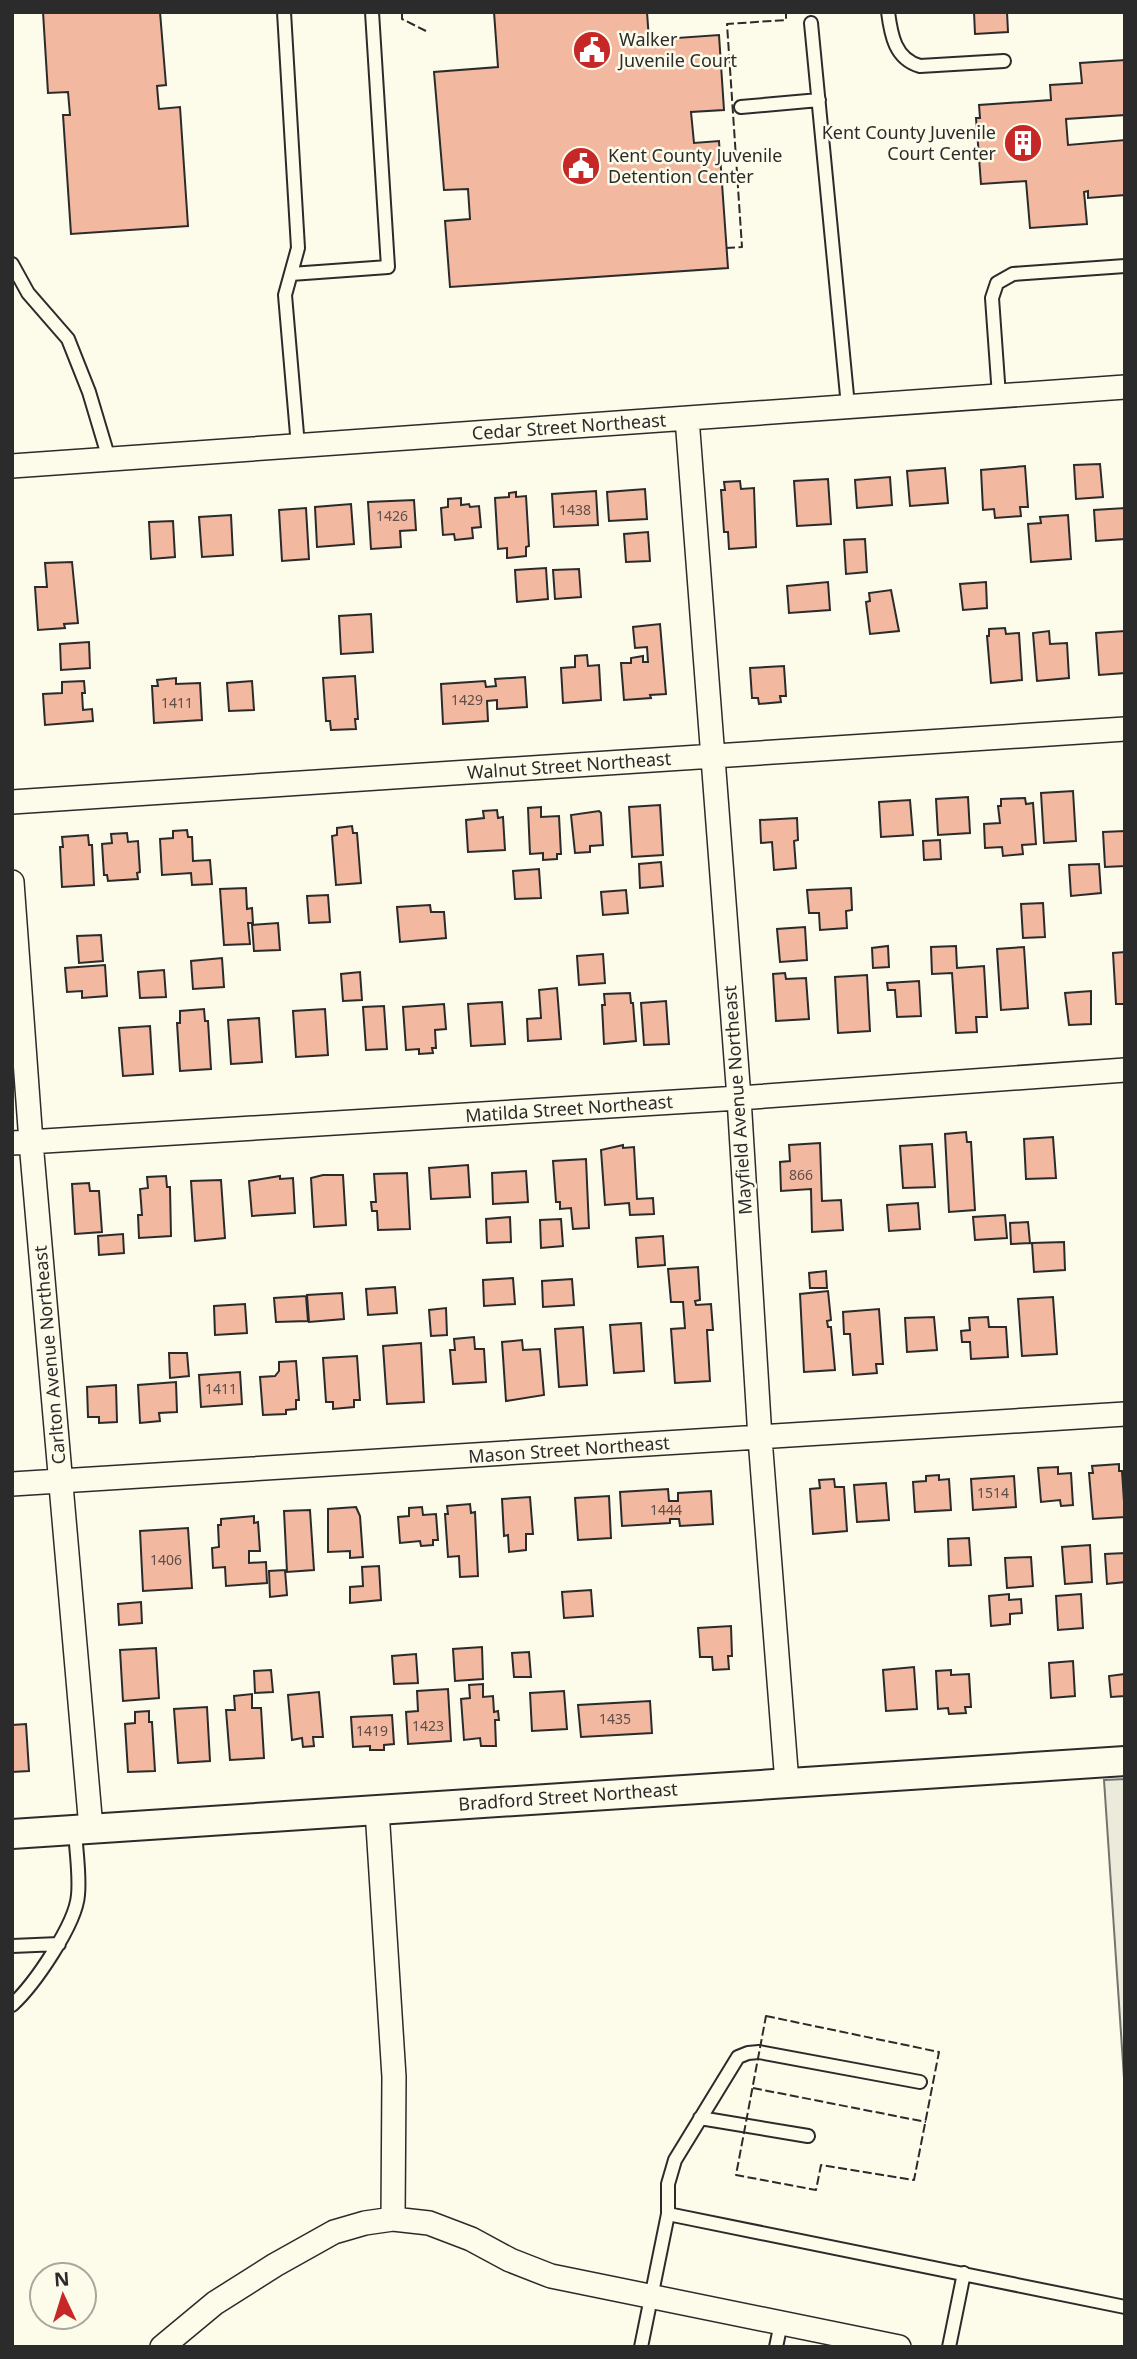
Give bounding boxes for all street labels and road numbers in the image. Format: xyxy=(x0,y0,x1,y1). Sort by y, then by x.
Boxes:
street label: Cedar Street Northeast xyxy=(471,407,667,445)
street label: Walnut Street Northeast xyxy=(466,746,672,784)
street label: Mayfield Avenue Northeast xyxy=(717,984,757,1216)
street label: Matilda Street Northeast xyxy=(464,1089,674,1127)
street label: Carlton Avenue Northeast xyxy=(27,1244,71,1466)
street label: Mason Street Northeast xyxy=(468,1430,671,1468)
street label: Bradford Street Northeast xyxy=(457,1776,679,1816)

